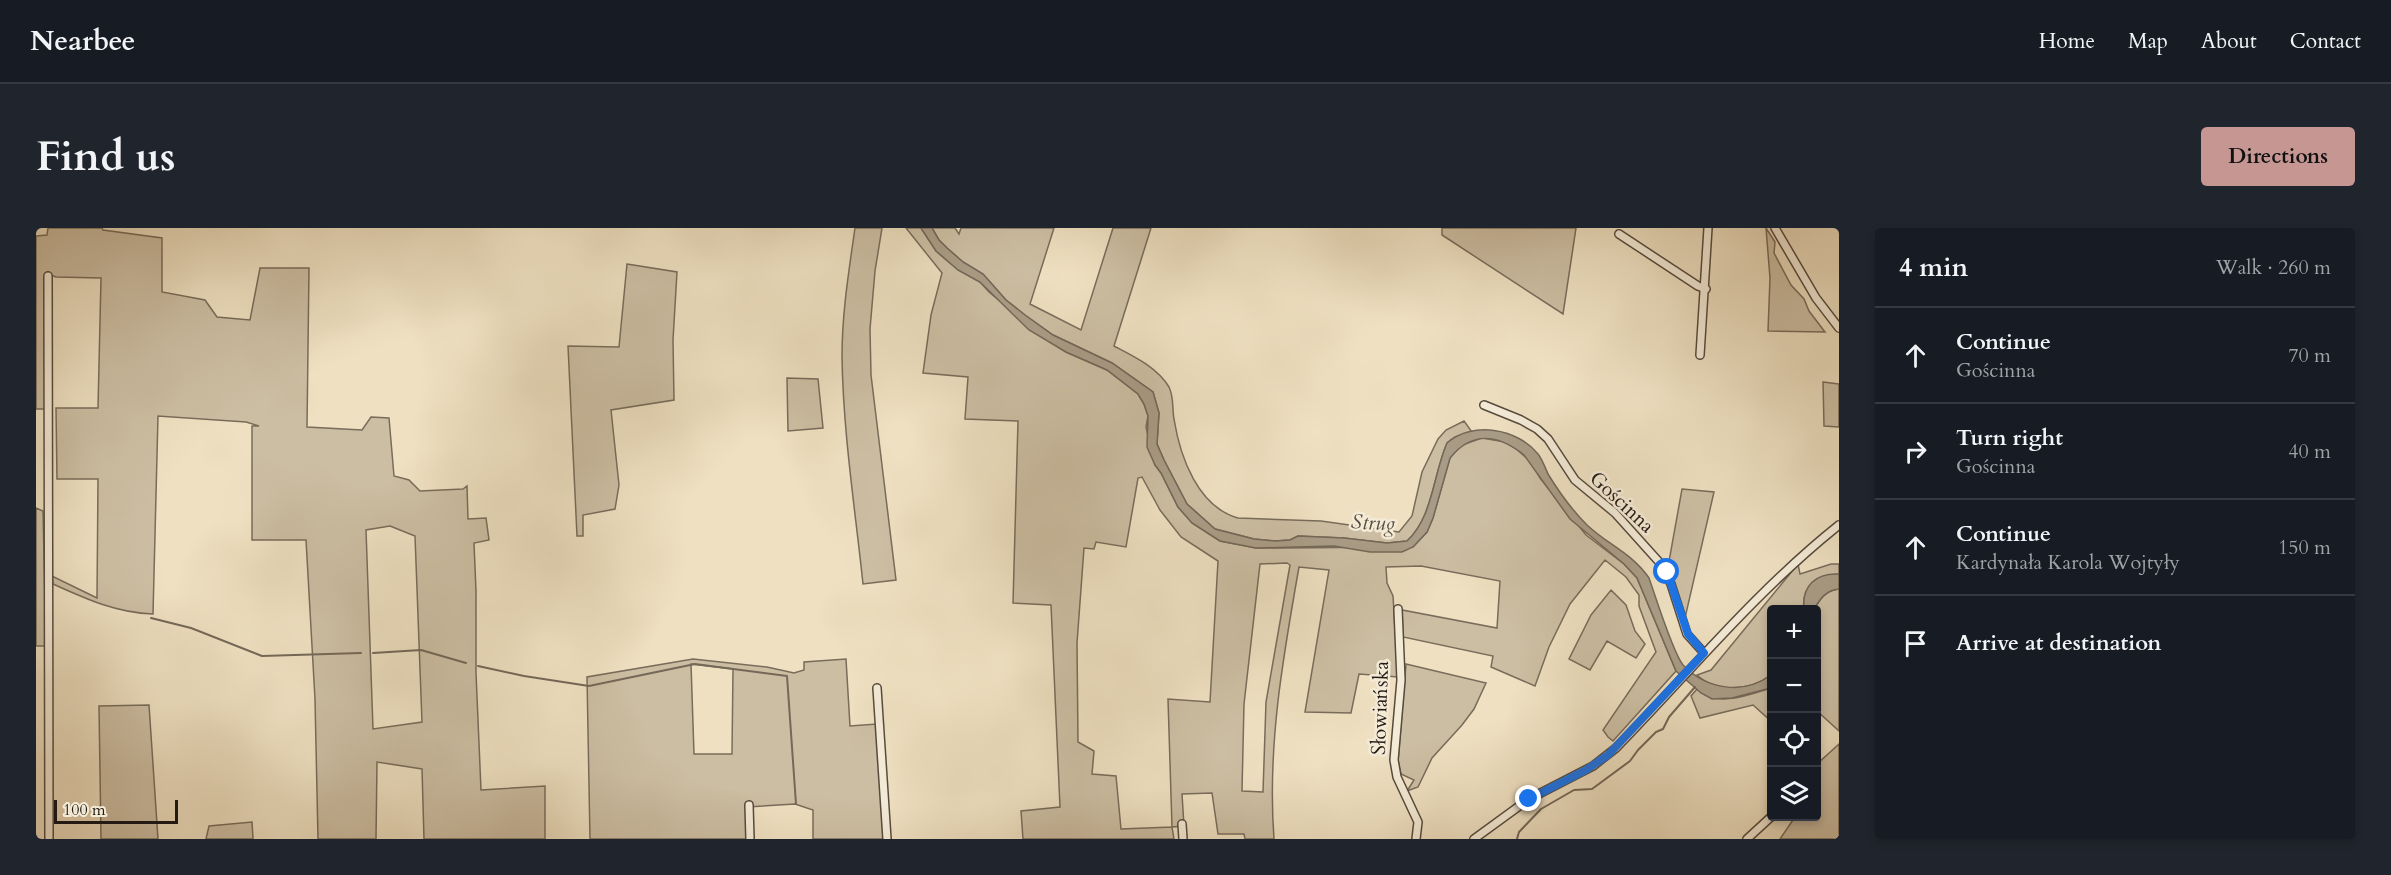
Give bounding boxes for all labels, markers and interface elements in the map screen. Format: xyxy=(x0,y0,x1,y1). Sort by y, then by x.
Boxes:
text: Nearbee xyxy=(30,22,135,60)
text: Home xyxy=(2039,27,2095,56)
text: Map xyxy=(2128,27,2168,56)
text: About xyxy=(2201,27,2257,56)
text: Contact xyxy=(2290,27,2361,56)
button: Directions xyxy=(2201,127,2355,186)
text: Find us xyxy=(36,128,176,185)
text: 4 min xyxy=(1899,250,1968,285)
text: Walk · 260 m xyxy=(2216,254,2331,281)
text: Continue xyxy=(1956,327,2051,357)
icon: ahead xyxy=(1899,339,1932,372)
text: 70 m xyxy=(2288,342,2331,369)
text: Gościnna xyxy=(1956,357,2035,384)
text: Turn right xyxy=(1956,423,2063,453)
icon: right xyxy=(1899,435,1932,468)
text: 40 m xyxy=(2288,438,2331,465)
text: Gościnna xyxy=(1956,453,2035,480)
street label: Gościnna xyxy=(1584,465,1661,539)
water label: Strug xyxy=(1350,507,1397,539)
text: Continue xyxy=(1956,519,2051,549)
icon: ahead xyxy=(1899,531,1932,564)
text: 150 m xyxy=(2278,534,2331,561)
text: Kardynała Karola Wojtyły xyxy=(1956,549,2180,576)
route start xyxy=(1653,558,1679,584)
map controls xyxy=(1767,605,1821,821)
button: + xyxy=(1767,605,1821,659)
icon: arrive xyxy=(1899,627,1932,660)
text: Arrive at destination xyxy=(1956,628,2161,658)
button: − xyxy=(1767,659,1821,713)
street label: Słowiańska xyxy=(1365,660,1395,756)
button: locate xyxy=(1767,713,1821,767)
button: layers xyxy=(1767,767,1821,821)
route end xyxy=(1515,785,1541,811)
scale bar xyxy=(54,797,178,824)
text: 100 m xyxy=(63,799,105,821)

